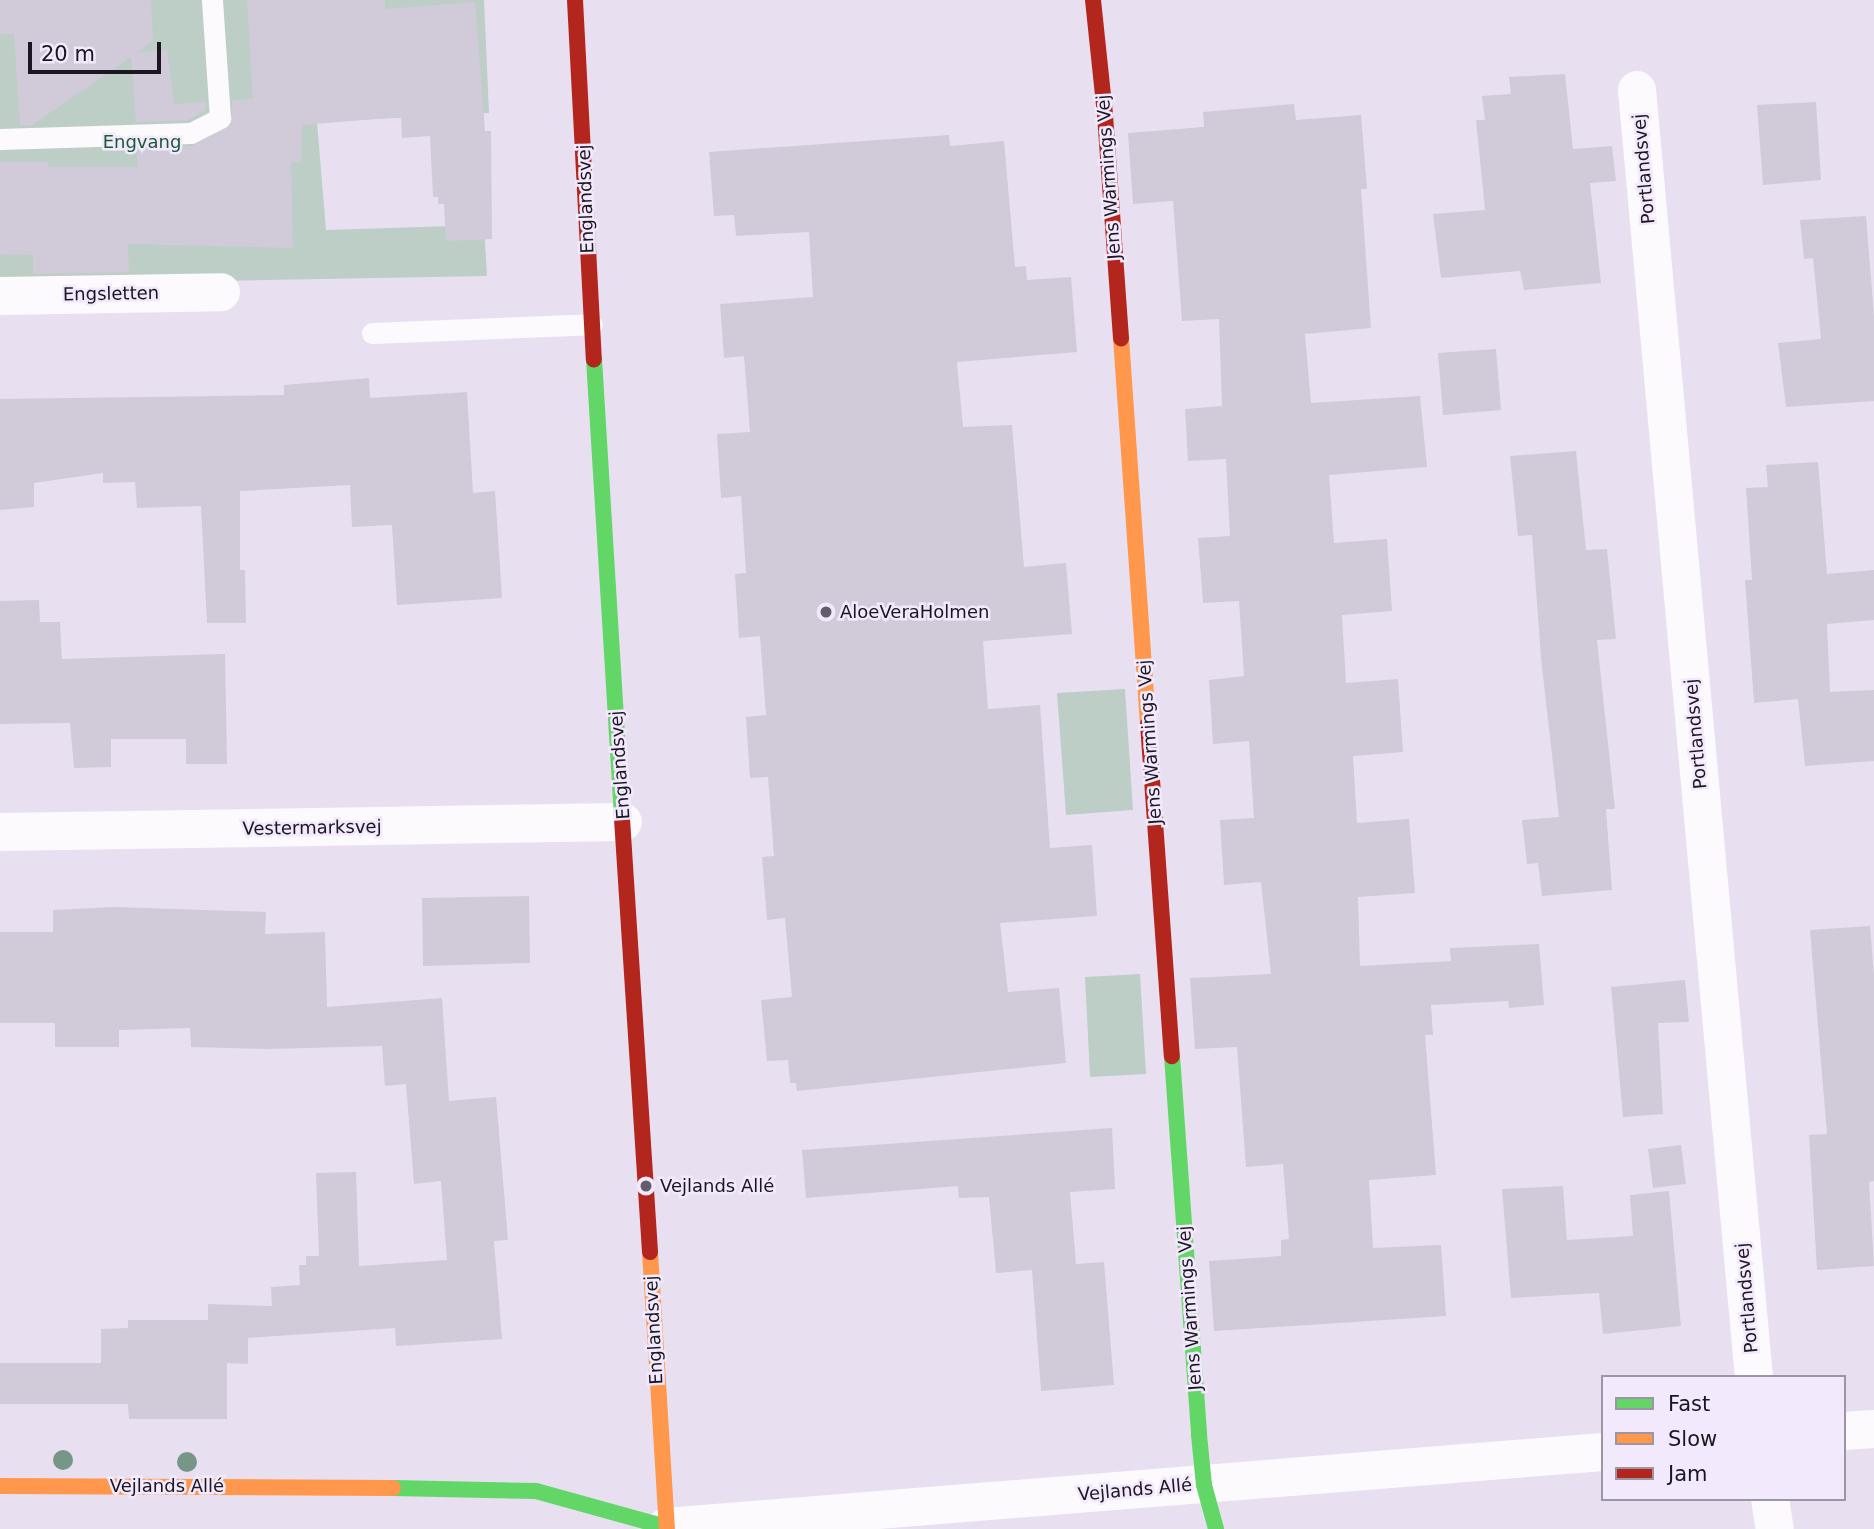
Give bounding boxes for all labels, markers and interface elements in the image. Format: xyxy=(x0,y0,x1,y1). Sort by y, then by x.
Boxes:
scale bar xyxy=(32,28,164,72)
text: 20 m xyxy=(41,42,95,66)
street label: Jens Warmings Vej xyxy=(1092,94,1126,260)
street label: Portlandsvej xyxy=(1628,113,1660,225)
park label: Engvang xyxy=(103,131,181,153)
street label: Englandsvej xyxy=(573,144,599,254)
street label: Engsletten xyxy=(63,282,159,306)
place label: AloeVeraHolmen xyxy=(840,601,989,623)
marker: AloeVeraHolmen xyxy=(818,604,834,620)
street label: Jens Warmings Vej xyxy=(1133,659,1167,825)
street label: Portlandsvej xyxy=(1680,678,1712,790)
street label: Englandsvej xyxy=(605,710,635,820)
street label: Vestermarksvej xyxy=(242,816,382,840)
place label: Vejlands Allé xyxy=(660,1175,774,1197)
marker: Vejlands Allé xyxy=(638,1178,654,1194)
street label: Jens Warmings Vej xyxy=(1173,1225,1207,1391)
street label: Portlandsvej xyxy=(1731,1242,1763,1354)
street label: Englandsvej xyxy=(640,1275,668,1385)
legend xyxy=(1601,1375,1846,1501)
text: Fast xyxy=(1668,1392,1710,1416)
text: Slow xyxy=(1668,1427,1717,1451)
text: Jam xyxy=(1668,1462,1708,1486)
street label: Vejlands Allé xyxy=(1077,1474,1193,1506)
street label: Vejlands Allé xyxy=(110,1475,224,1497)

